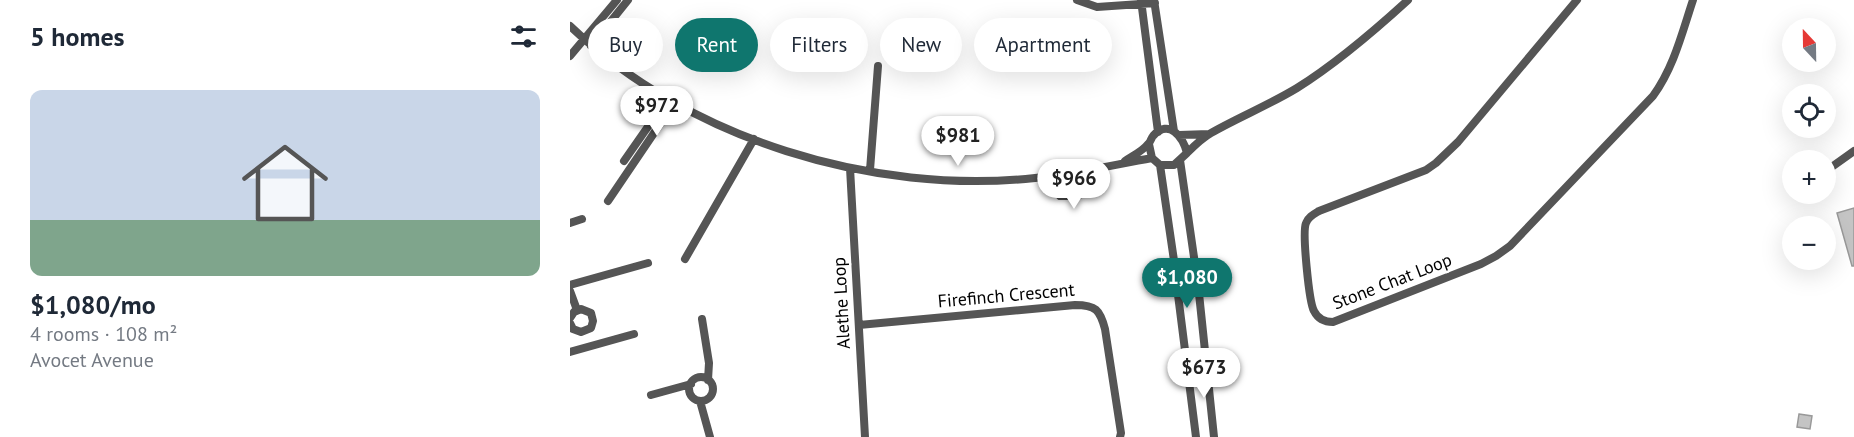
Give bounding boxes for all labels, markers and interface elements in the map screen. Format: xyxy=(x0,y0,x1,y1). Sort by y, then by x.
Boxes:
chip: Buy xyxy=(588,18,663,72)
chip: Rent xyxy=(675,18,758,72)
chip: Filters xyxy=(770,18,868,72)
chip: New xyxy=(880,18,962,72)
chip: Apartment xyxy=(974,18,1112,72)
north arrow xyxy=(1782,18,1836,72)
map controls xyxy=(1782,18,1836,270)
text: 5 homes xyxy=(30,20,125,53)
icon: filters xyxy=(507,20,540,53)
button: locate xyxy=(1782,84,1836,138)
pin: $972 xyxy=(621,86,693,137)
text: $972 xyxy=(634,92,680,118)
pin: $981 xyxy=(922,116,994,167)
text: $981 xyxy=(935,122,981,148)
icon: home xyxy=(231,129,339,237)
button: + xyxy=(1782,150,1836,204)
pin: $966 xyxy=(1038,159,1110,210)
text: $966 xyxy=(1051,165,1097,191)
button: − xyxy=(1782,216,1836,270)
street label: Stone Chat Loop xyxy=(1329,248,1455,314)
street label: Alethe Loop xyxy=(827,256,855,350)
pin: $1,080 xyxy=(1138,258,1236,309)
text: $1,080 xyxy=(1156,264,1218,290)
street label: Firefinch Crescent xyxy=(937,278,1075,312)
text: $1,080/mo xyxy=(30,288,156,321)
text: 4 rooms · 108 m² xyxy=(30,321,177,347)
text: Avocet Avenue xyxy=(30,347,154,373)
pin: $673 xyxy=(1168,348,1240,399)
text: $673 xyxy=(1181,354,1227,380)

